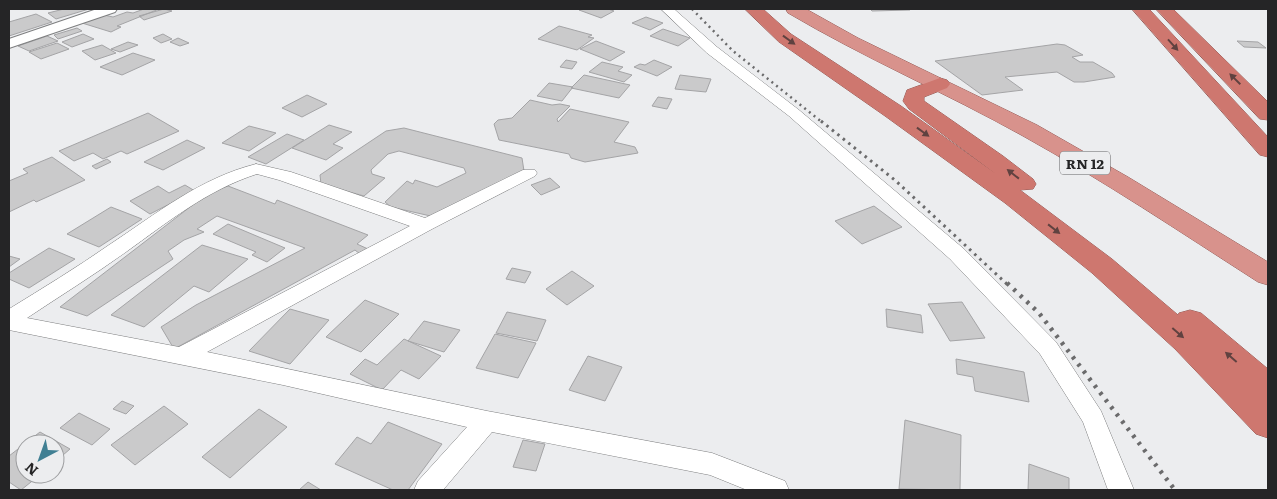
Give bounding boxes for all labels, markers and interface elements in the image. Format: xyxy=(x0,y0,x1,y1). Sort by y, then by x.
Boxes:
one-way arrow xyxy=(783,35,796,45)
one-way arrow xyxy=(1167,38,1179,50)
one-way arrow xyxy=(1229,73,1241,85)
one-way arrow xyxy=(916,127,929,138)
road number: RN 12 xyxy=(1060,152,1110,174)
one-way arrow xyxy=(1006,169,1019,180)
one-way arrow xyxy=(1047,224,1061,234)
one-way arrow xyxy=(1172,328,1185,339)
one-way arrow xyxy=(1225,351,1238,362)
north arrow xyxy=(15,434,65,484)
text: N xyxy=(20,458,42,481)

